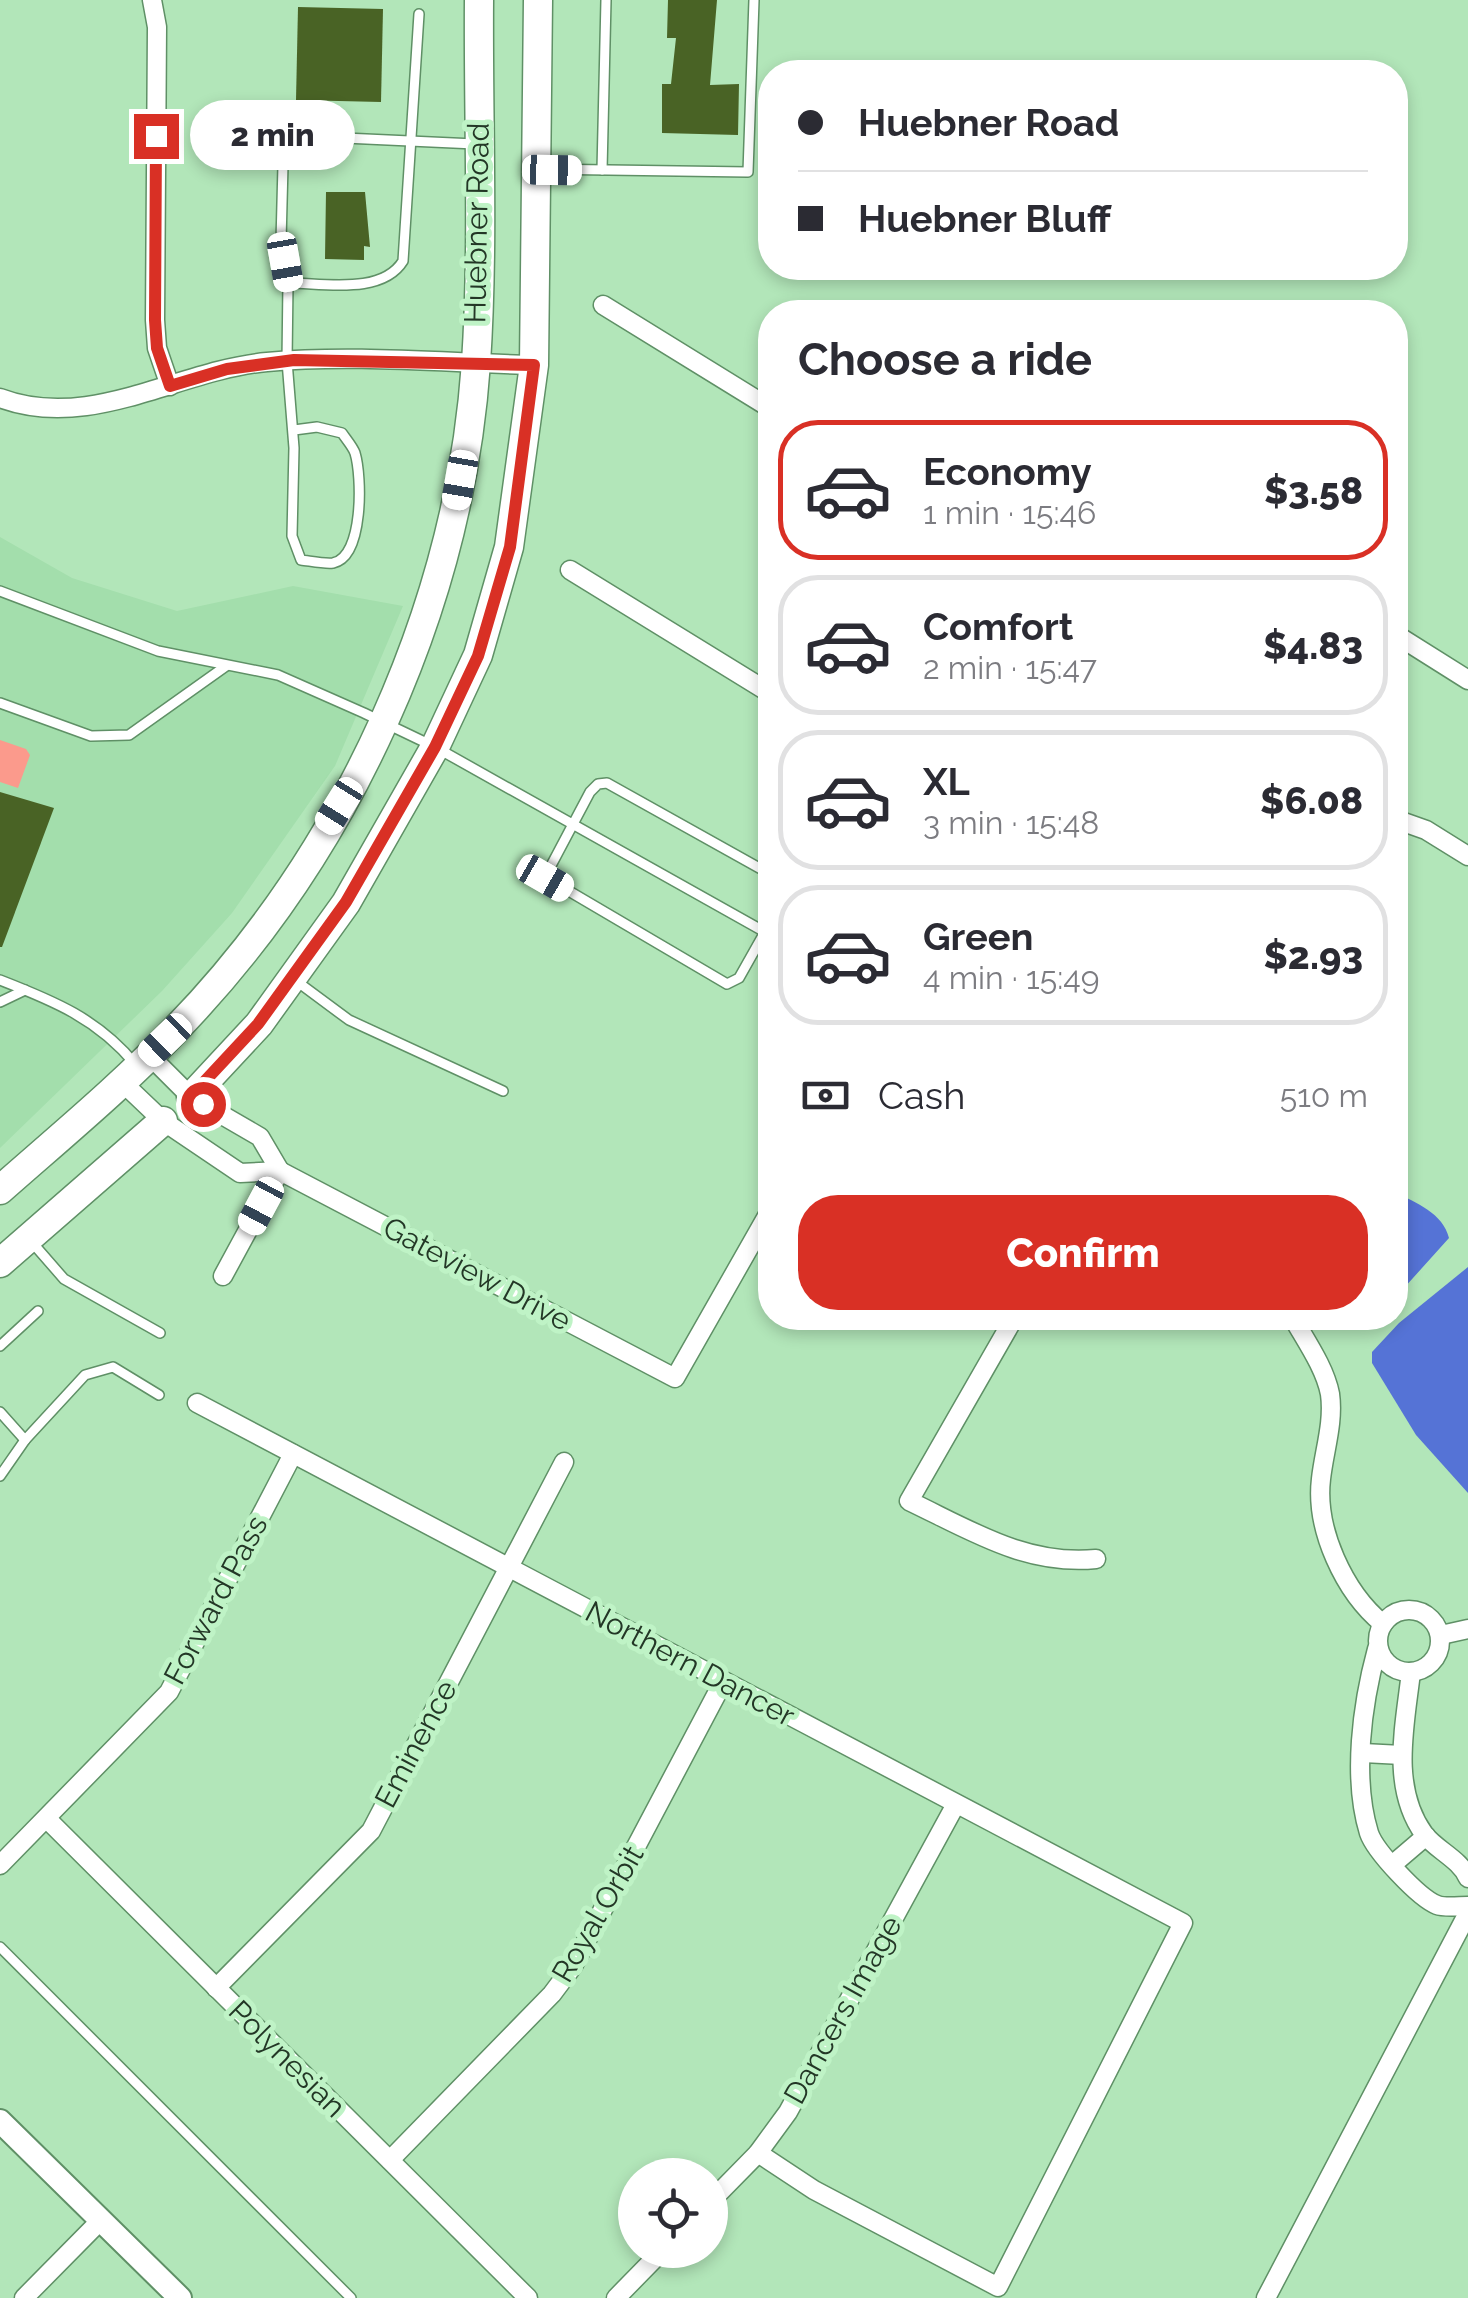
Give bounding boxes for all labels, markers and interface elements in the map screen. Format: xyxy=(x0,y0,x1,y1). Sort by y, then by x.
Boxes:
text: Huebner Road xyxy=(858,100,1119,145)
callout: 2 min xyxy=(191,101,356,171)
route end xyxy=(134,114,179,159)
text: 2 min xyxy=(230,116,315,153)
street label: Huebner Road xyxy=(457,122,496,324)
car xyxy=(522,154,582,186)
text: Huebner Bluff xyxy=(858,196,1111,241)
car xyxy=(265,230,305,294)
text: Choose a ride xyxy=(798,333,1092,386)
icon: car xyxy=(803,445,893,535)
car xyxy=(440,448,480,512)
text: Economy xyxy=(923,449,1092,494)
text: $3.58 xyxy=(1264,468,1363,513)
text: 1 min · 15:46 xyxy=(923,494,1096,531)
icon: car xyxy=(803,600,893,690)
text: Comfort xyxy=(923,604,1073,649)
text: $4.83 xyxy=(1263,623,1363,668)
text: 2 min · 15:47 xyxy=(923,649,1097,686)
icon: car xyxy=(803,755,893,845)
text: XL xyxy=(923,759,970,804)
car xyxy=(310,773,368,839)
text: $6.08 xyxy=(1260,778,1363,823)
text: 3 min · 15:48 xyxy=(923,804,1099,841)
car xyxy=(512,850,578,906)
icon: car xyxy=(803,910,893,1000)
text: Green xyxy=(923,914,1033,959)
text: $2.93 xyxy=(1264,933,1363,978)
text: 4 min · 15:49 xyxy=(923,959,1099,996)
car xyxy=(133,1008,197,1072)
icon: cash xyxy=(798,1068,853,1123)
text: Cash xyxy=(878,1073,965,1118)
text: 510 m xyxy=(1280,1077,1368,1114)
route start xyxy=(181,1082,226,1127)
car xyxy=(234,1172,288,1240)
button: Confirm xyxy=(798,1195,1368,1310)
street label: Gateview Drive xyxy=(378,1209,577,1338)
street label: Forward Pass xyxy=(157,1510,275,1690)
street label: Northern Dancer xyxy=(580,1594,801,1734)
street label: Eminence xyxy=(368,1674,464,1813)
street label: Royal Orbit xyxy=(545,1839,651,1988)
street label: Dancers Image xyxy=(777,1910,909,2110)
street label: Polynesian xyxy=(222,1993,353,2124)
map controls xyxy=(618,2158,728,2268)
button: locate xyxy=(618,2158,728,2268)

